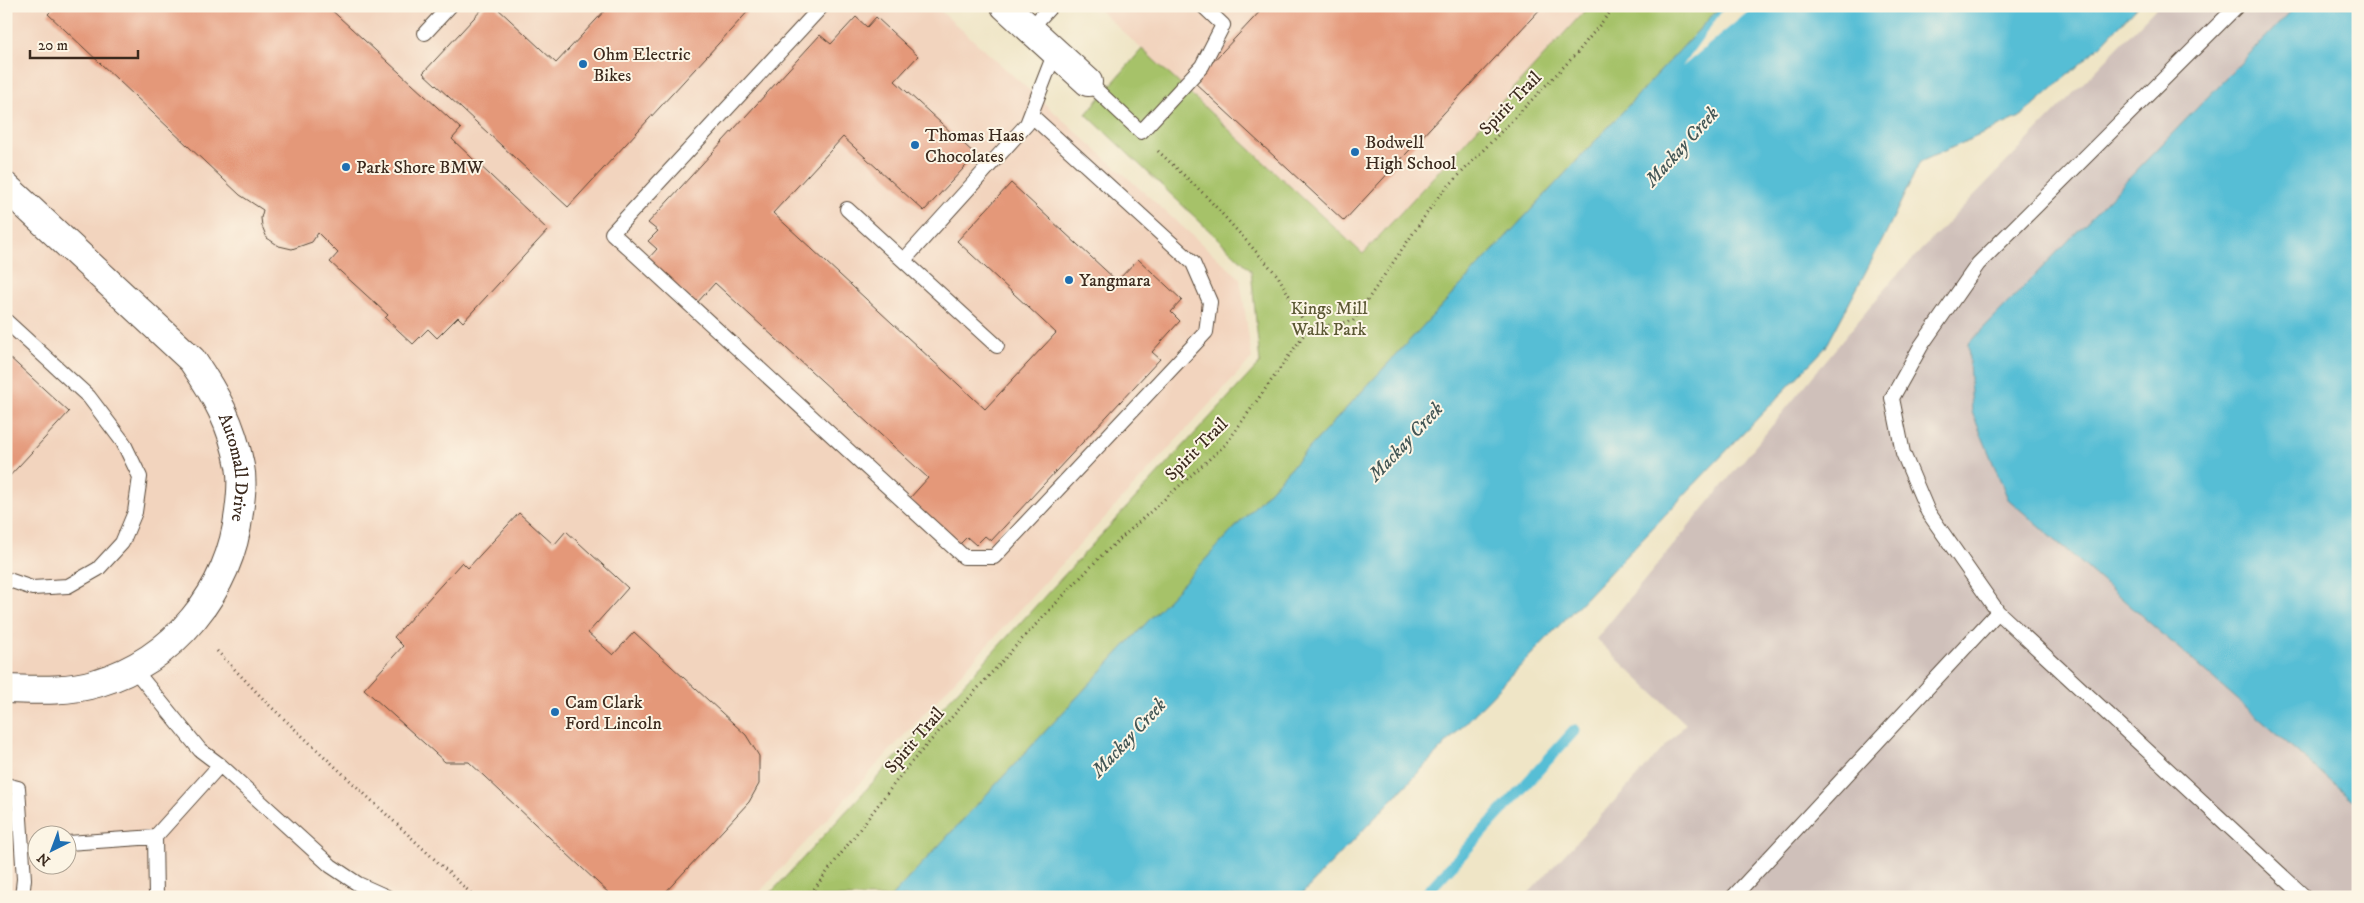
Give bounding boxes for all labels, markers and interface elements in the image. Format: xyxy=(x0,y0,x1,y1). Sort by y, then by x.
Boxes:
scale bar xyxy=(30,28,138,60)
text: 20 m xyxy=(38,36,68,55)
place label: Ohm Electric Bikes xyxy=(593,44,691,87)
marker: Ohm Electric Bikes xyxy=(577,58,589,70)
street label: Spirit Trail xyxy=(1475,67,1547,140)
water label: Mackay Creek xyxy=(1639,102,1724,193)
place label: Thomas Haas Chocolates xyxy=(925,125,1024,168)
place label: Bodwell High School xyxy=(1365,132,1457,175)
marker: Thomas Haas Chocolates xyxy=(909,139,921,151)
marker: Bodwell High School xyxy=(1349,146,1361,158)
place label: Park Shore BMW xyxy=(356,157,484,179)
marker: Park Shore BMW xyxy=(340,161,352,173)
place label: Yangmara xyxy=(1079,270,1151,292)
marker: Yangmara xyxy=(1063,274,1075,286)
park label: Kings Mill Walk Park xyxy=(1290,298,1368,341)
water label: Mackay Creek xyxy=(1363,398,1448,488)
street label: Automall Drive xyxy=(213,410,252,523)
street label: Spirit Trail xyxy=(1161,413,1233,486)
place label: Cam Clark Ford Lincoln xyxy=(565,692,662,735)
water label: Mackay Creek xyxy=(1086,694,1171,784)
street label: Spirit Trail xyxy=(880,703,950,778)
marker: Cam Clark Ford Lincoln xyxy=(549,706,561,718)
north arrow xyxy=(28,826,78,876)
text: N xyxy=(33,848,54,869)

